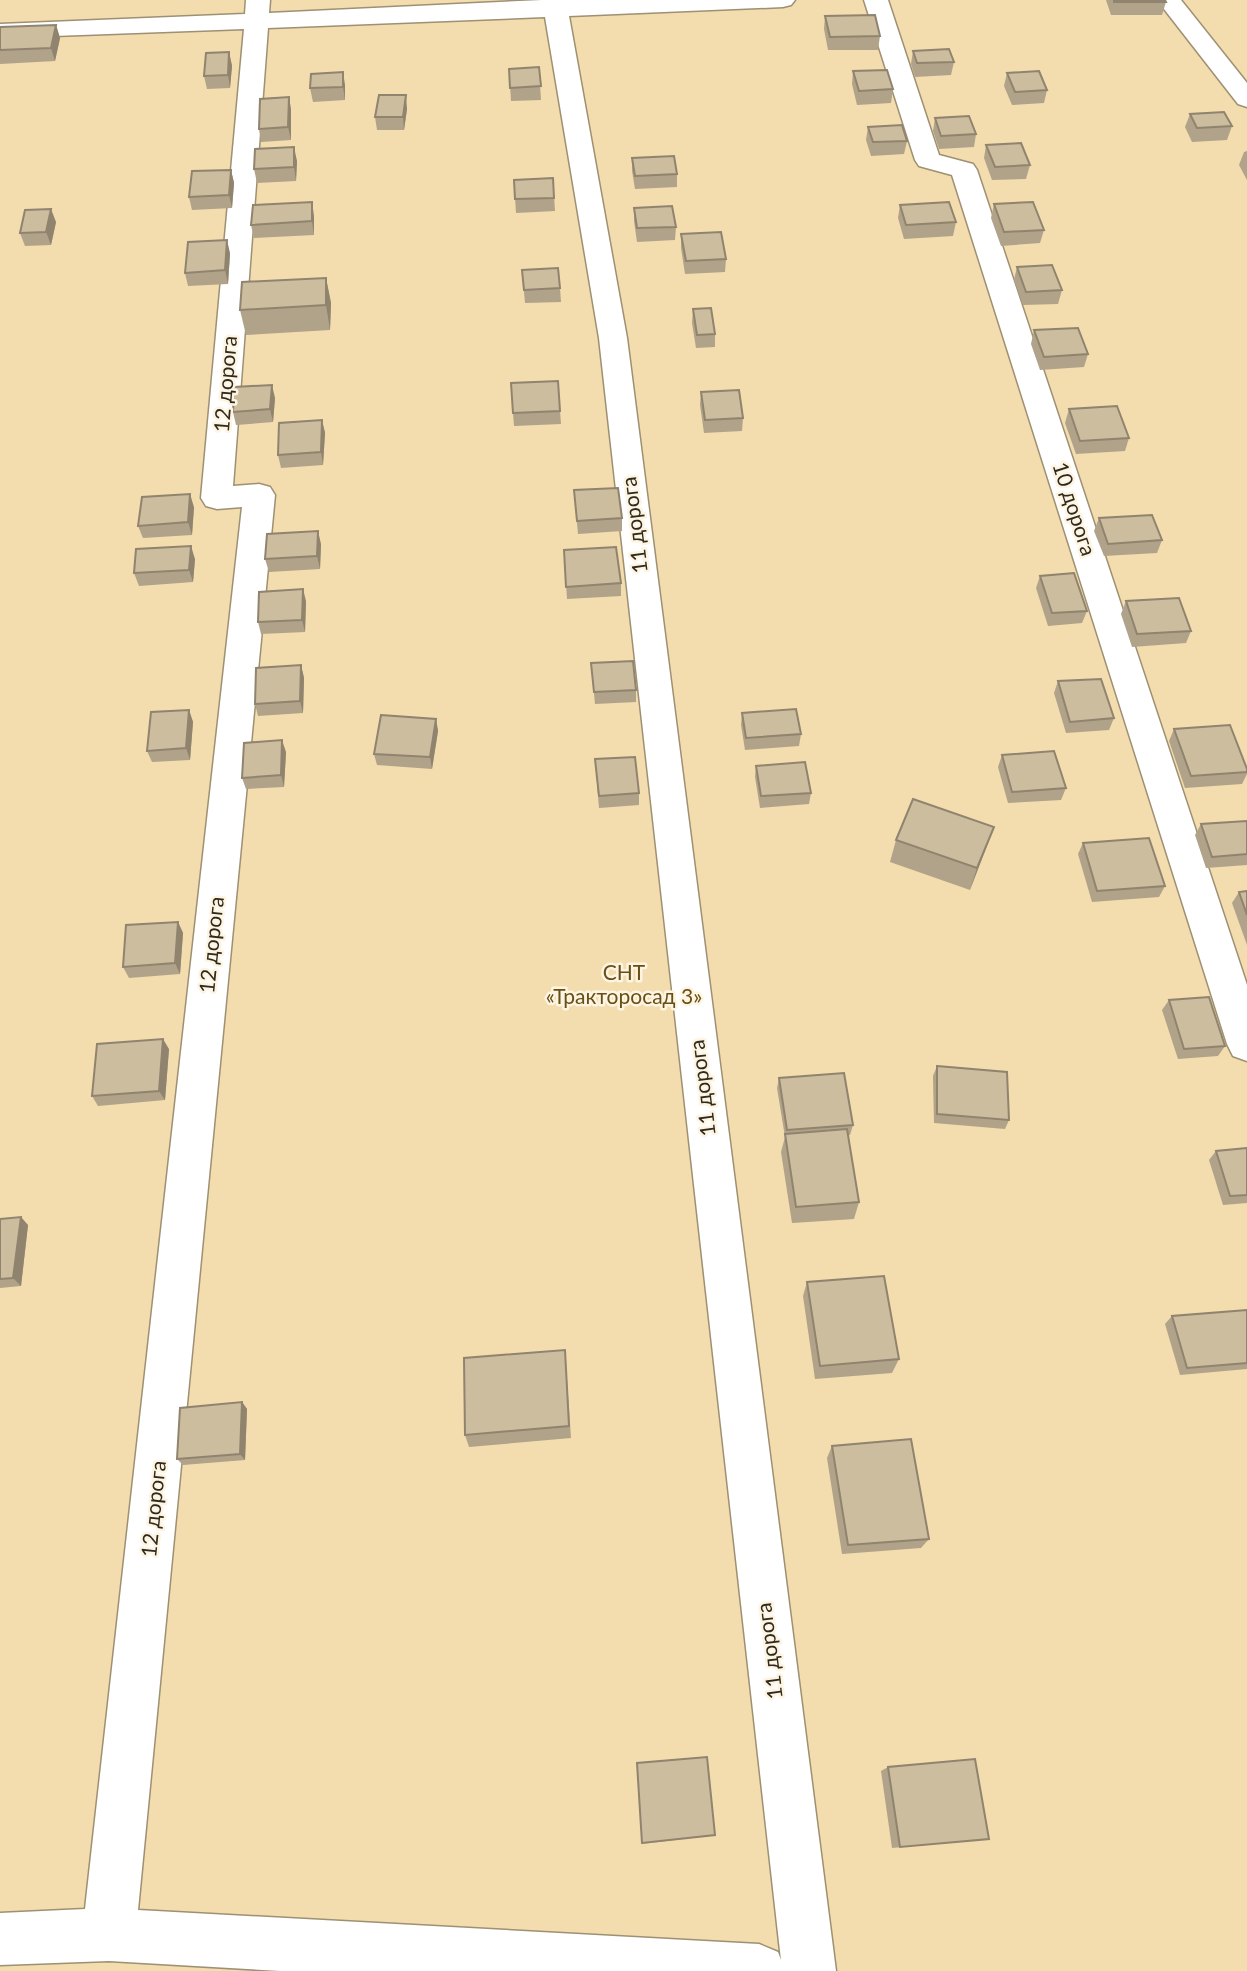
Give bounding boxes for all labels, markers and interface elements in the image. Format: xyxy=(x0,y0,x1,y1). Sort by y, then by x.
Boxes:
street label: 12 дорога xyxy=(208,334,241,433)
street label: 10 дорога xyxy=(1049,459,1102,559)
street label: 11 дорога xyxy=(615,475,652,575)
street label: 12 дорога xyxy=(193,895,228,994)
park label: СНТ «Тракторосад 3» xyxy=(546,959,702,1008)
street label: 11 дорога xyxy=(683,1038,720,1138)
street label: 12 дорога xyxy=(135,1459,170,1558)
street label: 11 дорога xyxy=(750,1601,787,1701)

